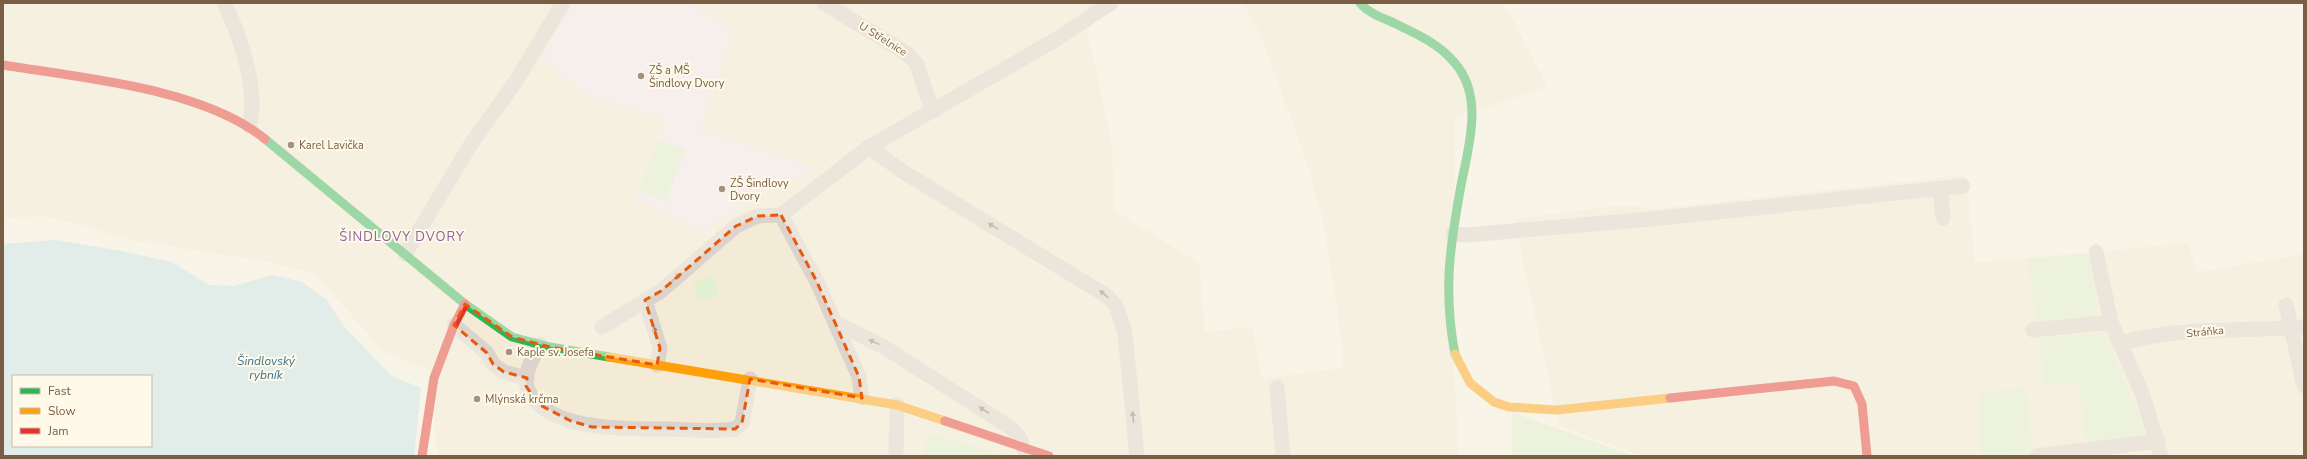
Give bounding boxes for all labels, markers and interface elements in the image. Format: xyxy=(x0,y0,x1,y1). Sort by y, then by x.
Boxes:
street label: U Střelnice xyxy=(856,18,910,60)
place label: ZŠ a MŠ Šindlovy Dvory xyxy=(649,62,725,91)
marker: ZŠ a MŠ Šindlovy Dvory xyxy=(636,71,646,81)
place label: Karel Lavička xyxy=(299,138,364,153)
marker: Karel Lavička xyxy=(286,140,296,150)
place label: ZŠ Šindlovy Dvory xyxy=(730,175,789,204)
marker: ZŠ Šindlovy Dvory xyxy=(717,184,727,194)
one-way arrow xyxy=(988,222,998,230)
district label: ŠINDLOVY DVORY xyxy=(339,227,465,246)
one-way arrow xyxy=(671,273,682,282)
one-way arrow xyxy=(1099,290,1109,299)
street label: Stráňka xyxy=(2185,323,2225,341)
one-way arrow xyxy=(652,326,658,338)
one-way arrow xyxy=(868,339,879,345)
place label: Kaple sv. Josefa xyxy=(517,345,594,360)
marker: Kaple sv. Josefa xyxy=(504,347,514,357)
water label: Šindlovský rybník xyxy=(237,353,296,383)
legend xyxy=(12,375,152,447)
text: Fast xyxy=(48,383,71,399)
place label: Mlýnská krčma xyxy=(485,392,559,407)
marker: Mlýnská krčma xyxy=(472,394,482,404)
text: Slow xyxy=(48,403,76,419)
one-way arrow xyxy=(979,406,989,414)
one-way arrow xyxy=(1130,411,1136,423)
text: Jam xyxy=(47,423,69,439)

